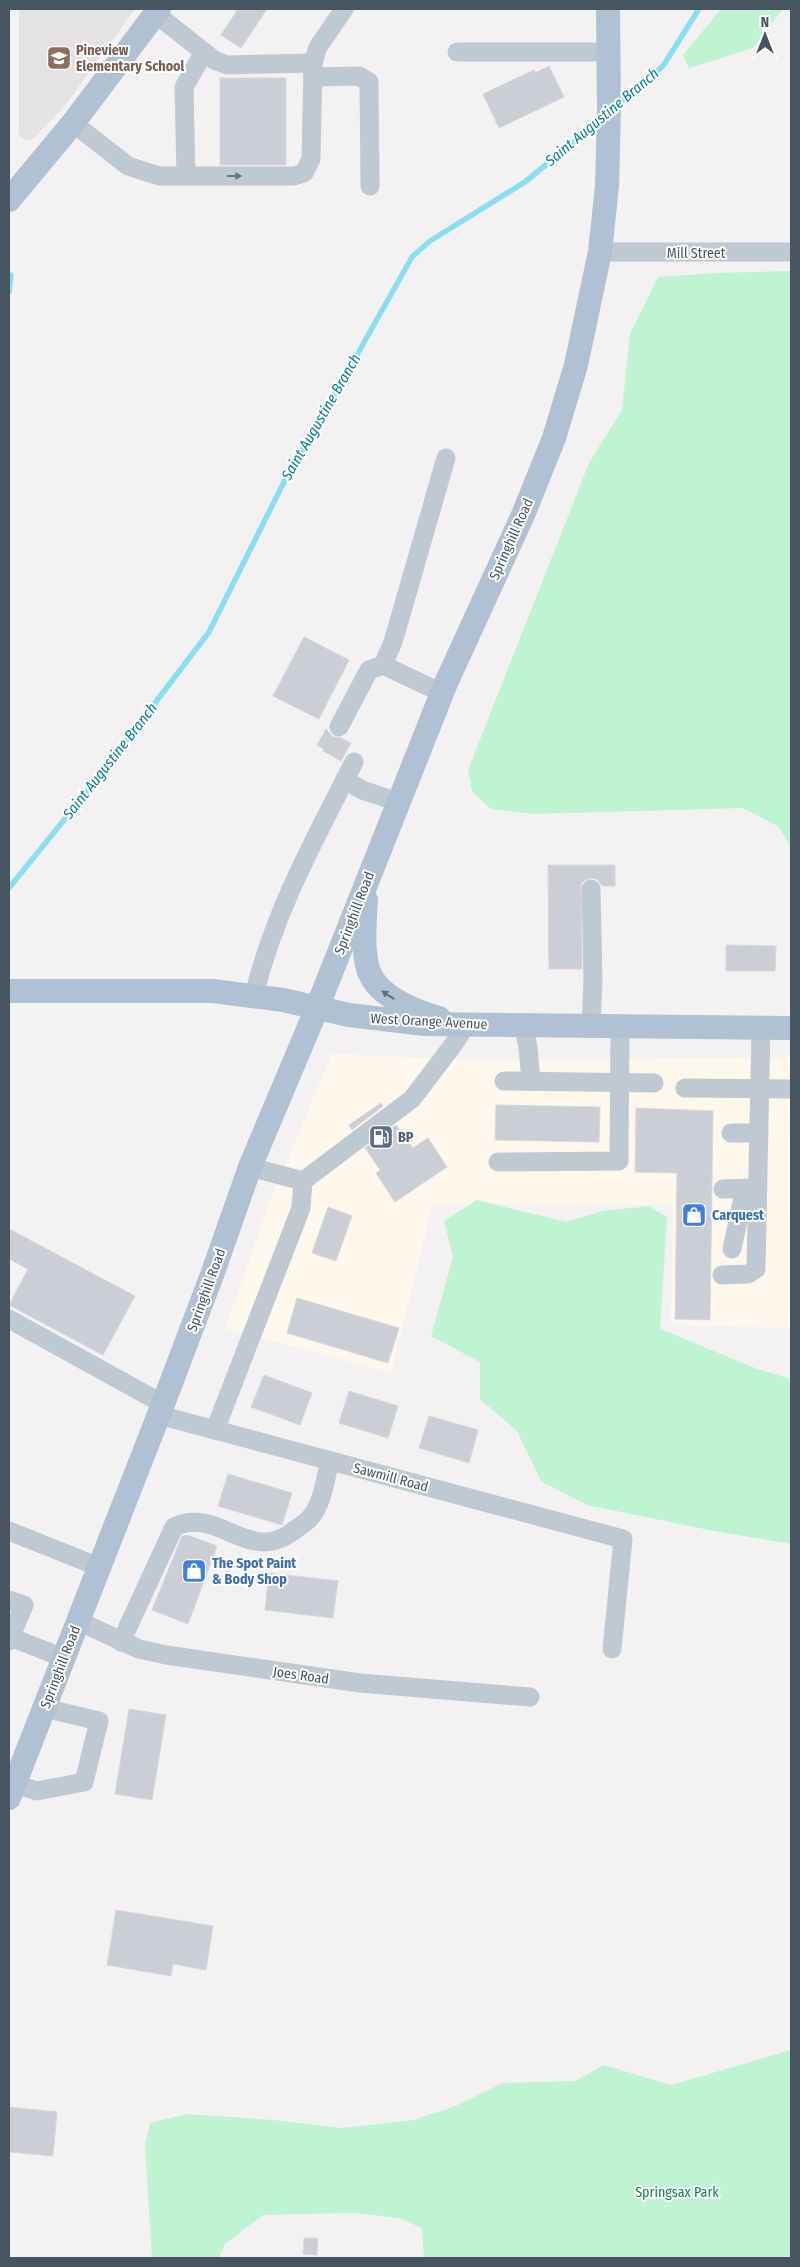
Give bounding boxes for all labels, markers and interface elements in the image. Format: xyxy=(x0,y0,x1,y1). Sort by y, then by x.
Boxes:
north arrow xyxy=(740,10,790,60)
text: N xyxy=(761,14,769,31)
place label: Pineview Elementary School xyxy=(76,42,185,75)
school or university icon: Pineview Elementary School xyxy=(46,45,72,71)
water label: Saint Augustine Branch xyxy=(541,64,662,170)
one-way arrow xyxy=(227,172,243,180)
street label: Mill Street xyxy=(667,245,726,262)
water label: Saint Augustine Branch xyxy=(277,351,364,484)
street label: Springhill Road xyxy=(486,496,537,583)
water label: Saint Augustine Branch xyxy=(58,699,161,823)
street label: Springhill Road xyxy=(331,869,378,957)
one-way arrow xyxy=(382,990,395,999)
street label: West Orange Avenue xyxy=(370,1010,488,1033)
fuel station icon: BP xyxy=(368,1124,394,1150)
place label: BP xyxy=(398,1129,414,1146)
shop icon: Carquest xyxy=(681,1202,707,1228)
place label: Carquest xyxy=(712,1207,765,1224)
street label: Springhill Road xyxy=(184,1246,229,1334)
street label: Sawmill Road xyxy=(352,1459,430,1496)
place label: The Spot Paint & Body Shop xyxy=(212,1555,297,1588)
shop icon: The Spot Paint & Body Shop xyxy=(181,1558,207,1584)
street label: Springhill Road xyxy=(37,1623,84,1711)
street label: Joes Road xyxy=(272,1663,330,1688)
park label: Springsax Park xyxy=(635,2184,719,2201)

